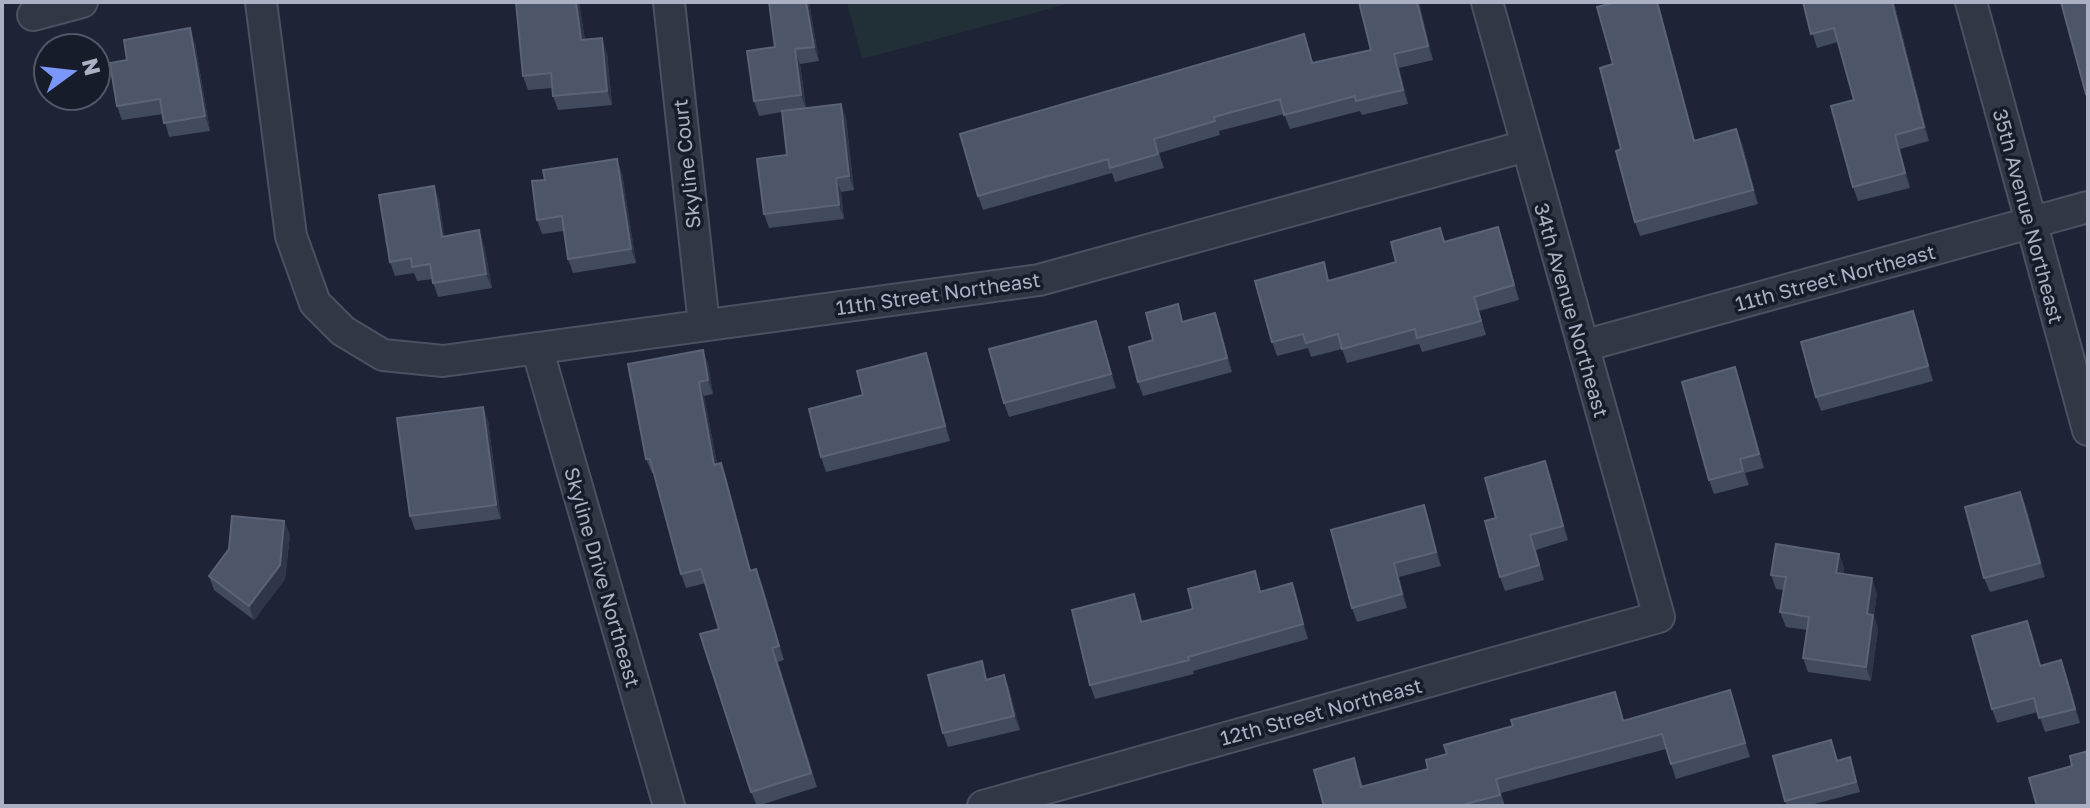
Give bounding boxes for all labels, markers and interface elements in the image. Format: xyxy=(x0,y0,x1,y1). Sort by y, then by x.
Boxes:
north arrow xyxy=(32,32,112,112)
text: N xyxy=(77,55,107,78)
street label: Skyline Court xyxy=(667,98,705,230)
street label: 35th Avenue Northeast xyxy=(1989,106,2069,326)
street label: 34th Avenue Northeast xyxy=(1530,200,1614,420)
street label: 11th Street Northeast xyxy=(1732,239,1938,315)
street label: 11th Street Northeast xyxy=(834,267,1042,319)
street label: Skyline Drive Northeast xyxy=(560,464,646,690)
street label: 12th Street Northeast xyxy=(1217,672,1425,750)

